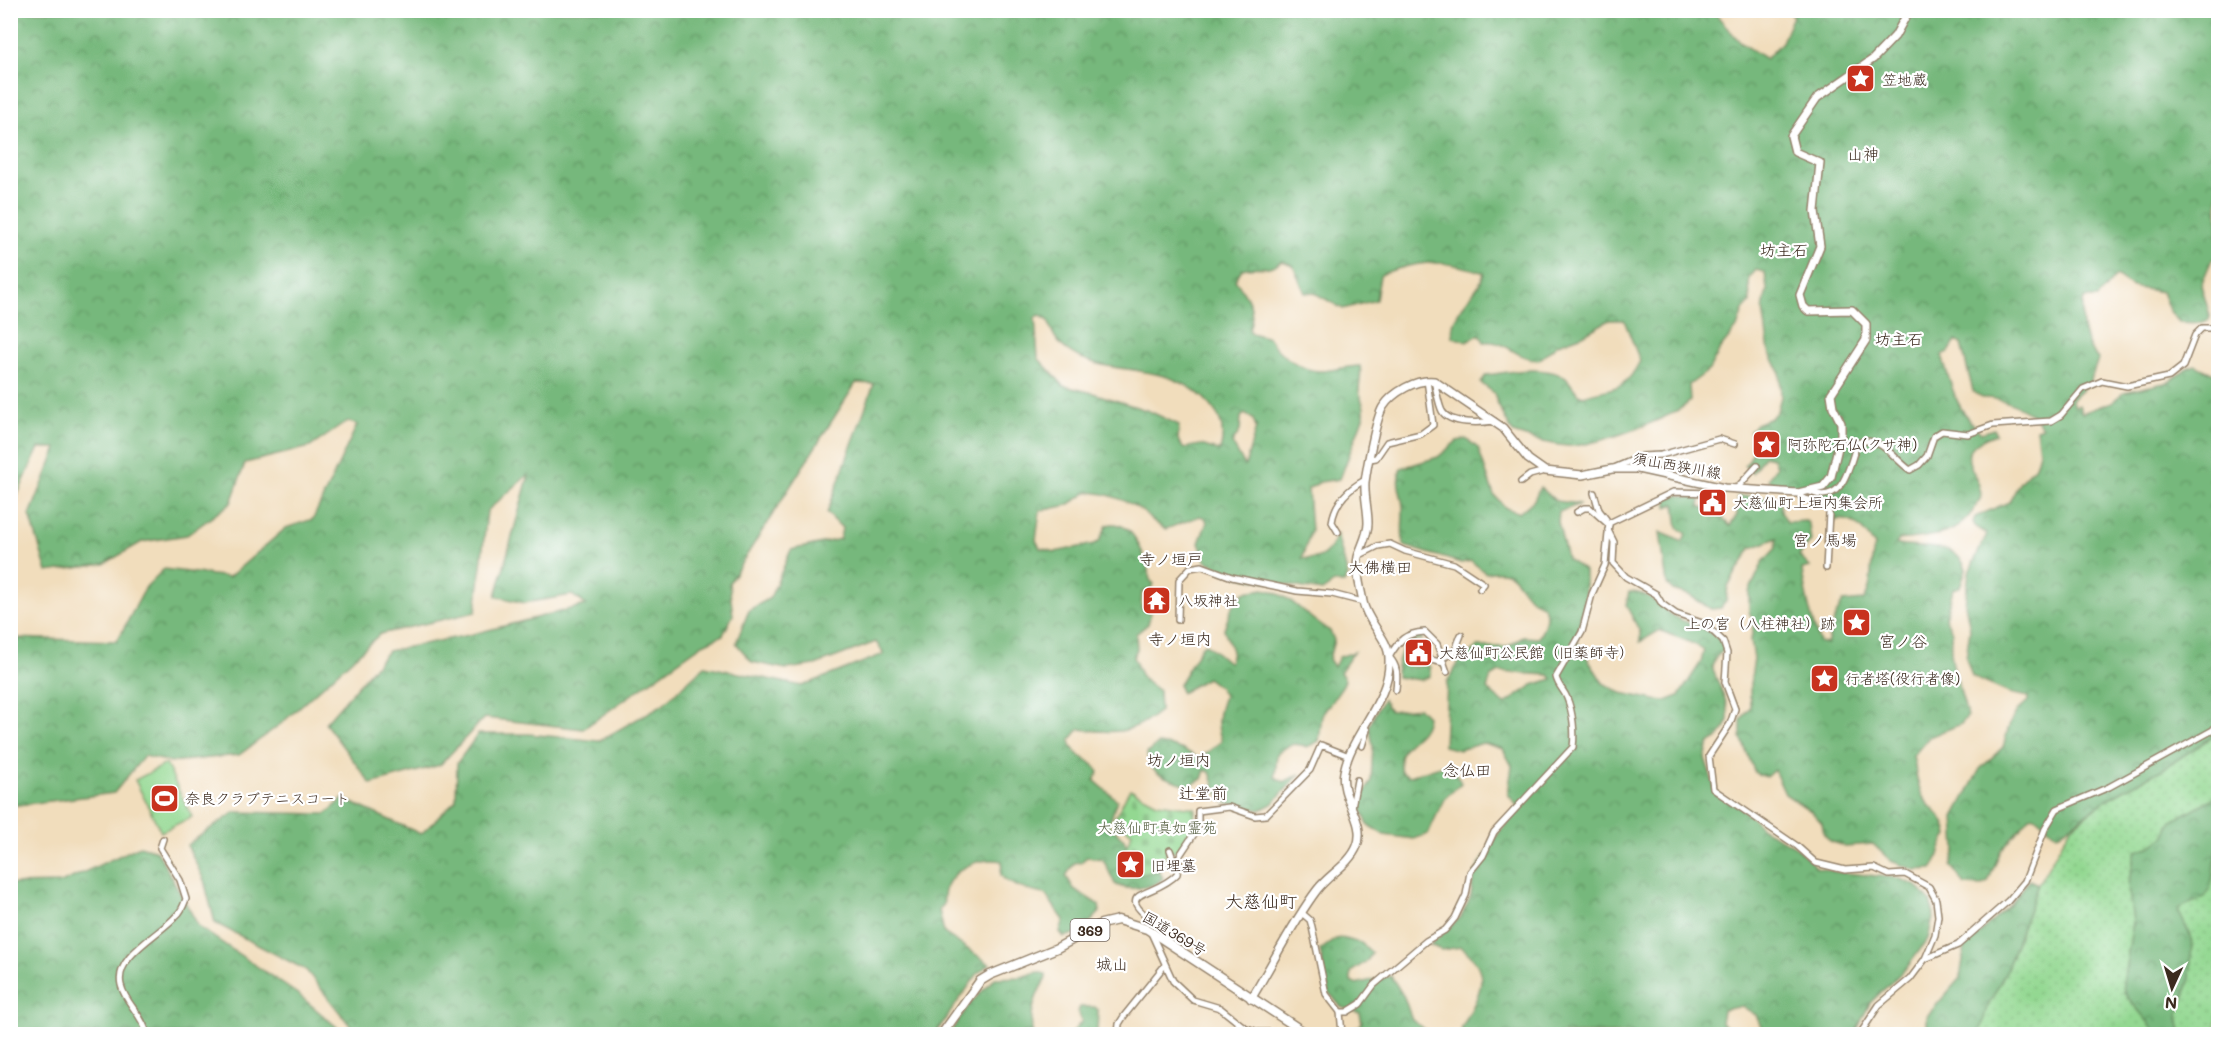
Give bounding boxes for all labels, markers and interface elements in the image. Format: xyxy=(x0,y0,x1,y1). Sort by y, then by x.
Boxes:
place icon: 笠地蔵 xyxy=(1845,63,1877,95)
place label: 笠地蔵 xyxy=(1882,69,1927,89)
district label: 山神 xyxy=(1847,143,1879,164)
district label: 坊主石 xyxy=(1760,239,1808,260)
district label: 坊主石 xyxy=(1875,328,1923,349)
place icon: 阿弥陀石仏(クサ神) xyxy=(1750,428,1782,460)
place label: 阿弥陀石仏(クサ神) xyxy=(1787,434,1917,454)
street label: 須山西狭川線 xyxy=(1631,447,1723,483)
public building icon: 大慈仙町上垣内集会所 xyxy=(1696,486,1728,518)
place label: 大慈仙町上垣内集会所 xyxy=(1733,492,1883,512)
district label: 宮ノ馬場 xyxy=(1793,529,1857,550)
district label: 寺ノ垣戸 xyxy=(1139,548,1203,569)
district label: 大佛横田 xyxy=(1348,556,1412,577)
temple icon: 八坂神社 xyxy=(1141,584,1173,616)
place label: 八坂神社 xyxy=(1178,590,1238,610)
place icon: 上の宮（八柱神社）跡 xyxy=(1840,607,1872,639)
place label: 上の宮（八柱神社）跡 xyxy=(1685,613,1835,633)
district label: 寺ノ垣内 xyxy=(1148,628,1212,649)
district label: 宮ノ谷 xyxy=(1879,630,1927,651)
public building icon: 大慈仙町公民館（旧薬師寺） xyxy=(1402,636,1434,668)
place label: 大慈仙町公民館（旧薬師寺） xyxy=(1439,642,1634,662)
place icon: 行者塔(役行者像) xyxy=(1808,662,1840,694)
place label: 行者塔(役行者像) xyxy=(1845,668,1960,688)
district label: 坊ノ垣内 xyxy=(1147,749,1211,770)
district label: 念仏田 xyxy=(1443,759,1491,780)
sports icon: 奈良クラブテニスコート xyxy=(148,782,180,814)
district label: 辻堂前 xyxy=(1179,782,1227,803)
place label: 奈良クラブテニスコート xyxy=(185,788,350,808)
park label: 大慈仙町真如霊苑 xyxy=(1097,817,1217,837)
place icon: 旧埋墓 xyxy=(1114,849,1146,881)
place label: 旧埋墓 xyxy=(1151,855,1196,875)
district label: 大慈仙町 xyxy=(1225,889,1297,913)
street label: 国道369号 xyxy=(1139,906,1211,960)
road number: 369 xyxy=(1070,919,1110,941)
district label: 城山 xyxy=(1096,953,1128,974)
north arrow xyxy=(2142,958,2202,1018)
text: N xyxy=(2164,993,2178,1014)

